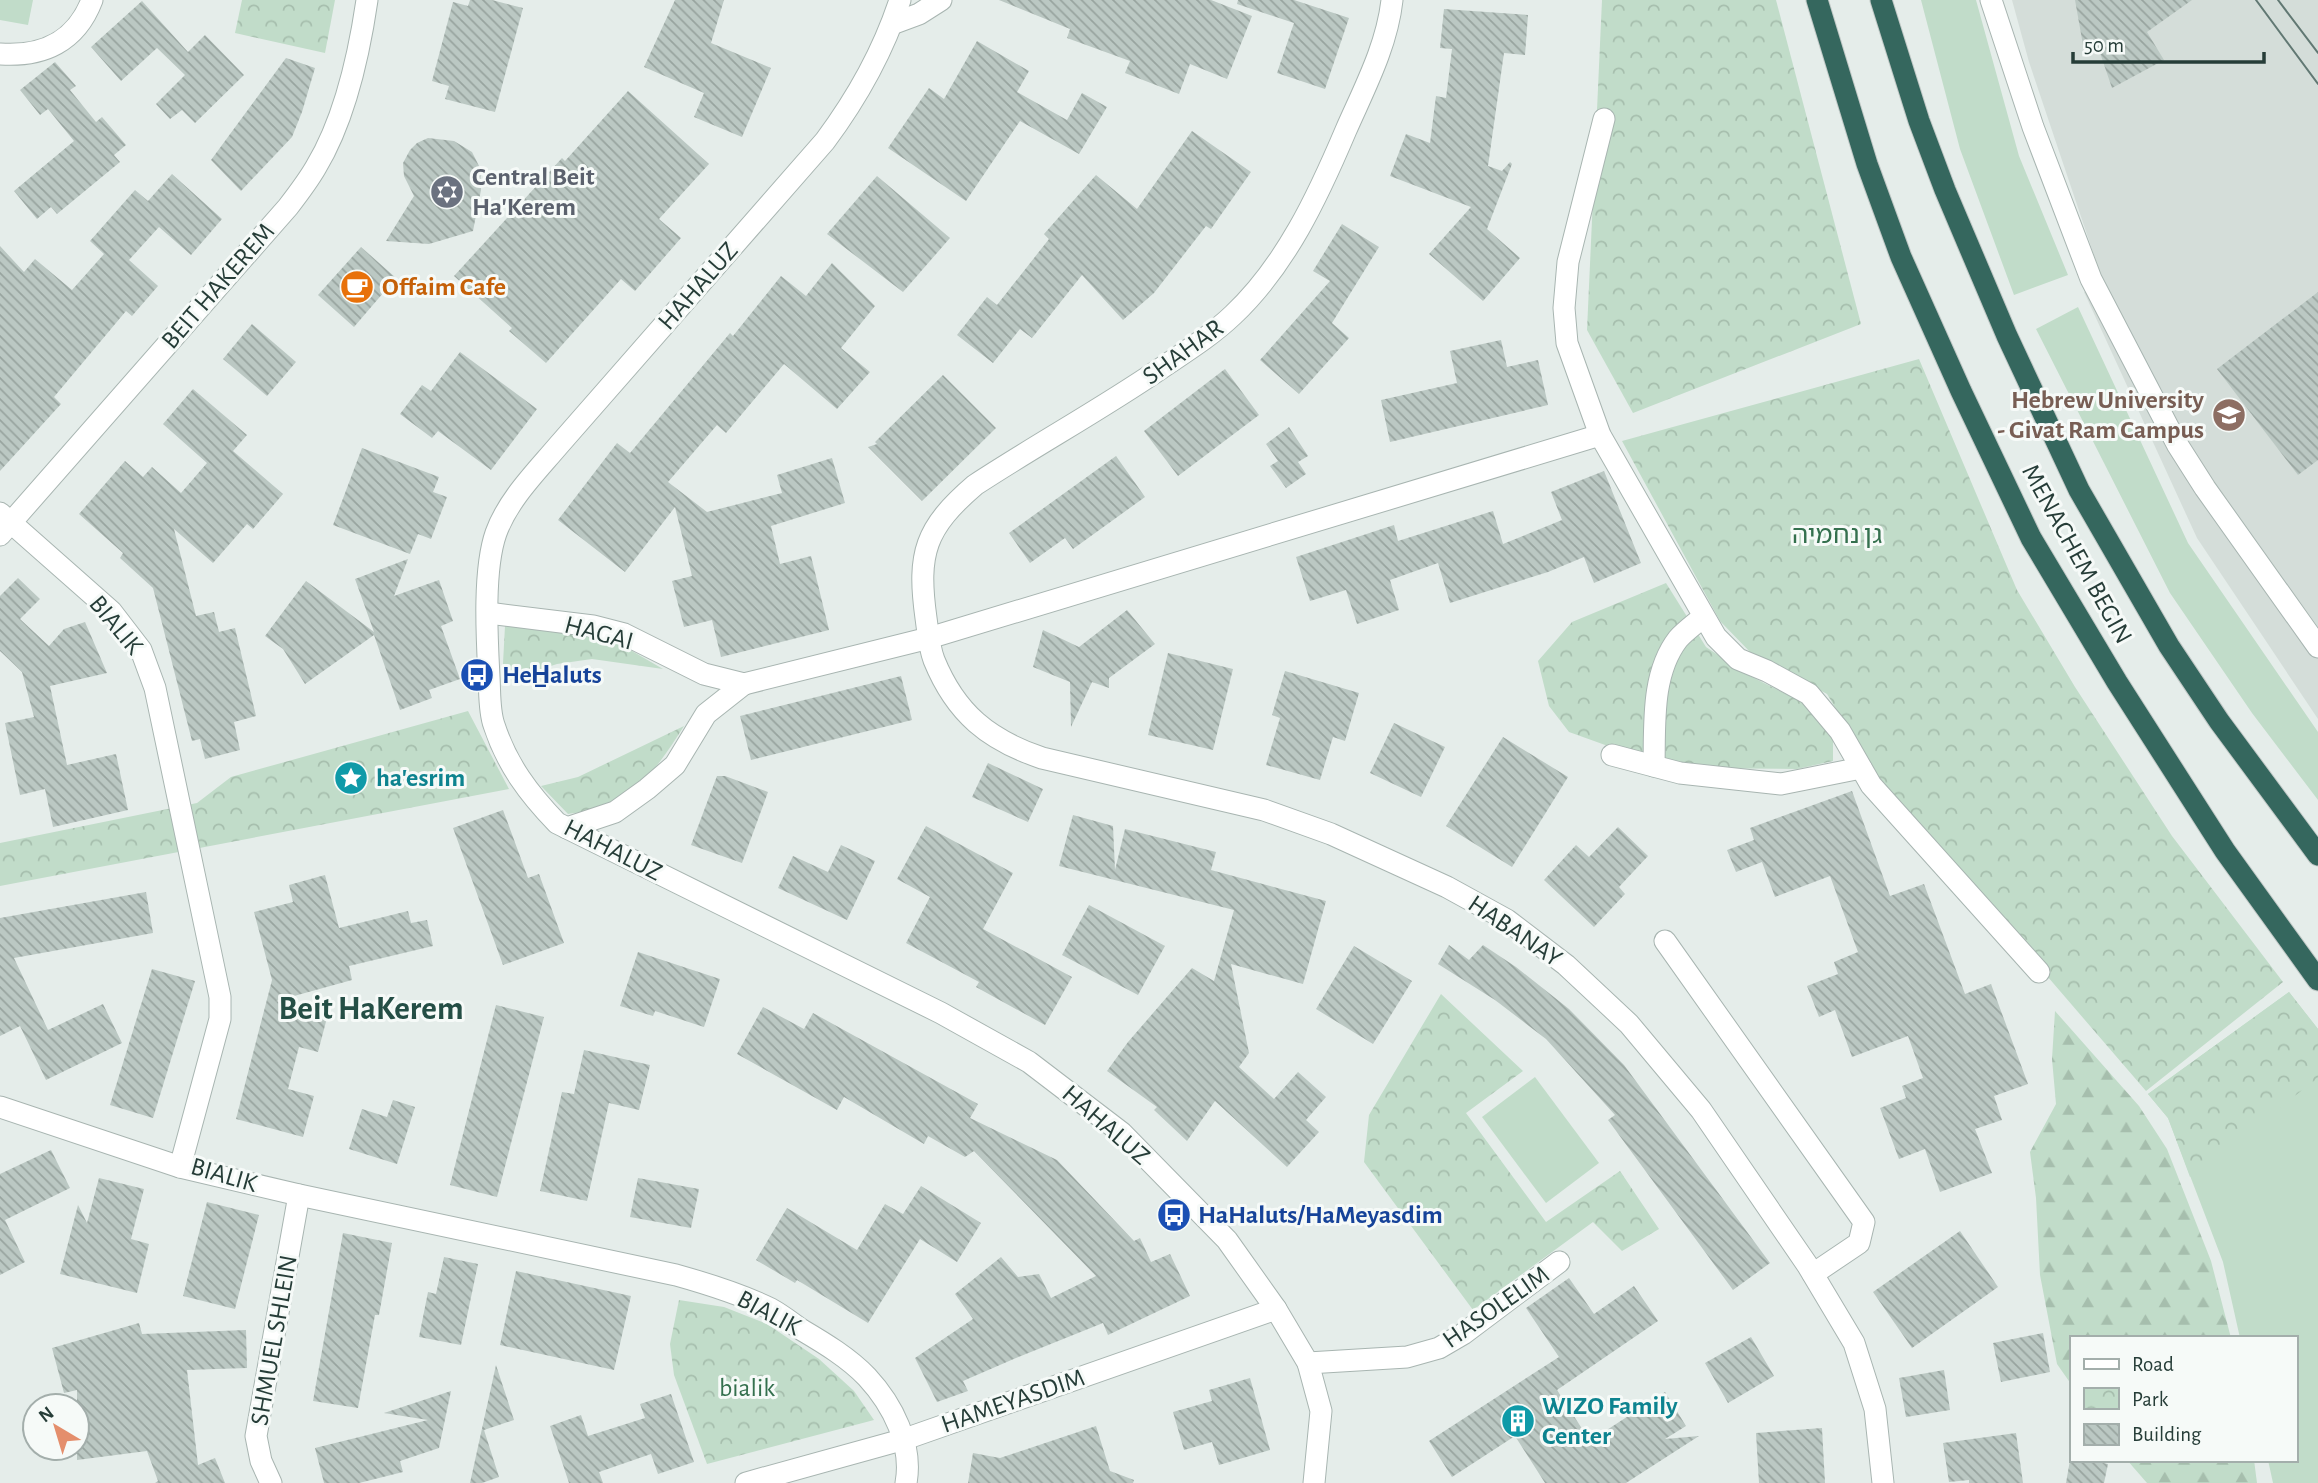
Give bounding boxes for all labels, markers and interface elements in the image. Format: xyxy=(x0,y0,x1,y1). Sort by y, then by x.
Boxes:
scale bar xyxy=(2073,21,2264,65)
text: 50 m xyxy=(2084,35,2124,56)
place label: Central Beit Ha'Kerem xyxy=(472,164,595,220)
synagogue icon: Central Beit Ha'Kerem xyxy=(428,173,466,211)
street label: BEIT HAKEREM xyxy=(157,218,279,354)
street label: HAHALUZ xyxy=(653,237,743,335)
cafe icon: Offaim Cafe xyxy=(338,268,376,306)
place label: Offaim Cafe xyxy=(382,274,506,300)
street label: SHAHAR xyxy=(1138,314,1228,390)
place label: Hebrew University - Givat Ram Campus xyxy=(1997,387,2204,443)
school or university icon: Hebrew University - Givat Ram Campus xyxy=(2210,396,2248,434)
street label: MENACHEM BEGIN xyxy=(2017,460,2137,648)
park label: גן נחמיה xyxy=(1792,522,1882,548)
street label: BIALIK xyxy=(84,591,148,660)
street label: HAGAI xyxy=(562,611,636,655)
bus stop icon: HeH̠aluts xyxy=(458,656,496,694)
place label: HeH̠aluts xyxy=(502,662,602,688)
place icon: ha'esrim xyxy=(332,759,370,797)
place label: ha'esrim xyxy=(376,765,465,791)
street label: HAHALUZ xyxy=(560,814,666,886)
street label: HABANAY xyxy=(1463,890,1567,972)
district label: Beit HaKerem xyxy=(278,993,464,1026)
street label: HAHALUZ xyxy=(1057,1080,1155,1170)
street label: BIALIK xyxy=(188,1153,261,1197)
bus stop icon: HaHaluts/HaMeyasdim xyxy=(1155,1196,1193,1234)
place label: HaHaluts/HaMeyasdim xyxy=(1198,1202,1443,1228)
street label: SHMUEL SHLEIN xyxy=(246,1253,302,1427)
street label: HASOLELIM xyxy=(1438,1261,1554,1353)
street label: BIALIK xyxy=(733,1286,806,1341)
legend xyxy=(2070,1336,2297,1462)
text: Road xyxy=(2132,1354,2174,1375)
street label: HAMEYASDIM xyxy=(938,1364,1088,1438)
park label: bialik xyxy=(719,1375,775,1401)
text: Park xyxy=(2132,1389,2169,1410)
north arrow xyxy=(21,1392,91,1462)
place label: WIZO Family Center xyxy=(1542,1393,1678,1449)
building icon: WIZO Family Center xyxy=(1499,1402,1537,1440)
text: N xyxy=(35,1403,58,1426)
text: Building xyxy=(2132,1424,2202,1445)

